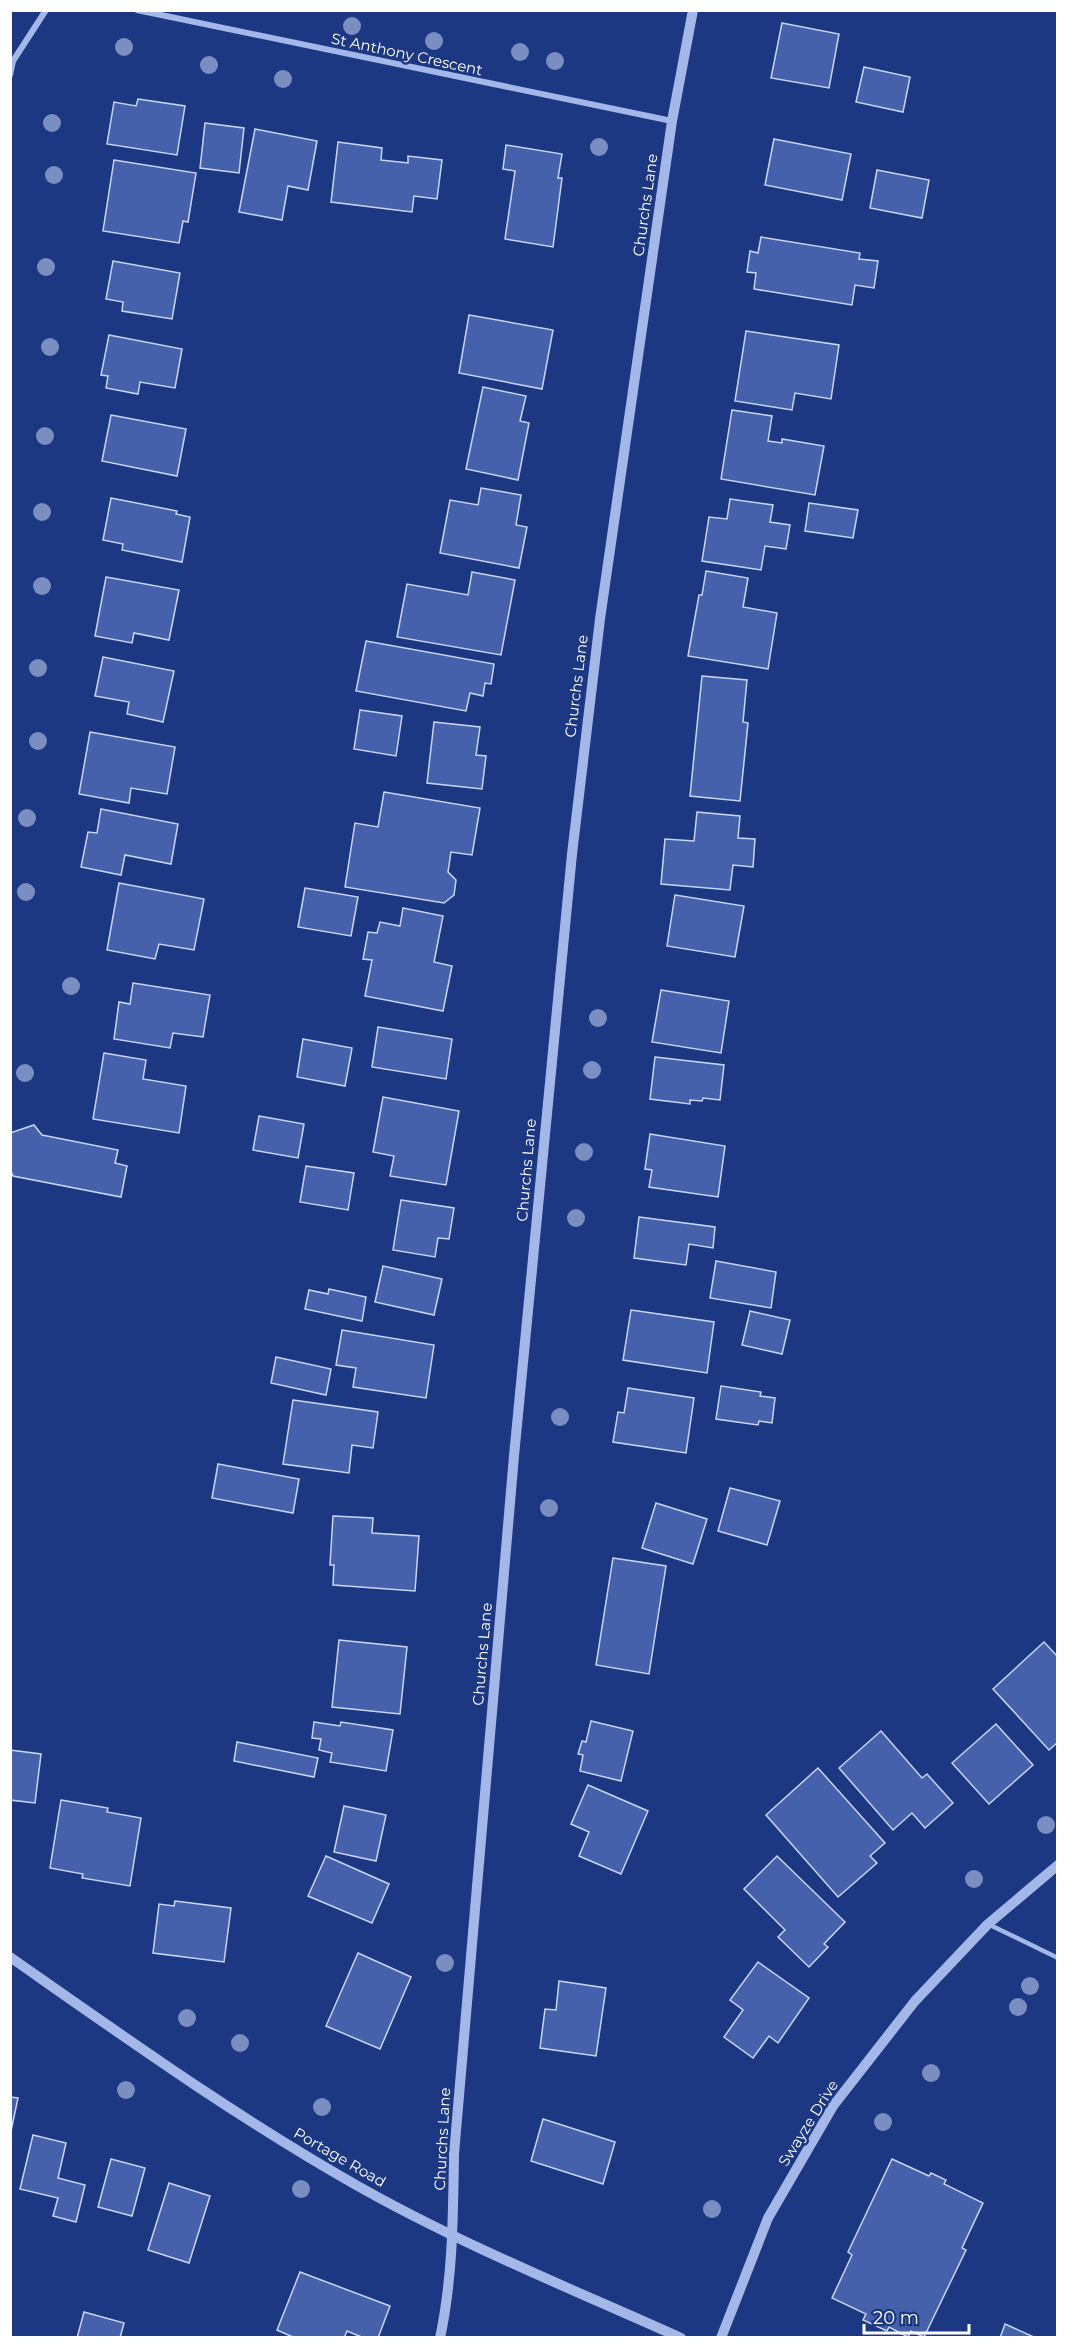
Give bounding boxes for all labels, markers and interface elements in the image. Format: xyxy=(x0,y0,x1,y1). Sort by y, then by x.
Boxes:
street label: St Anthony Crescent xyxy=(330,29,484,79)
street label: Churchs Lane xyxy=(628,153,662,257)
street label: Churchs Lane xyxy=(560,634,592,738)
street label: Churchs Lane xyxy=(512,1118,540,1222)
street label: Churchs Lane xyxy=(468,1602,496,1706)
street label: Swayze Drive xyxy=(774,2076,842,2170)
street label: Churchs Lane xyxy=(430,2087,454,2191)
street label: Portage Road xyxy=(290,2123,390,2191)
scale bar xyxy=(864,2297,969,2335)
text: 20 m xyxy=(873,2307,919,2329)

